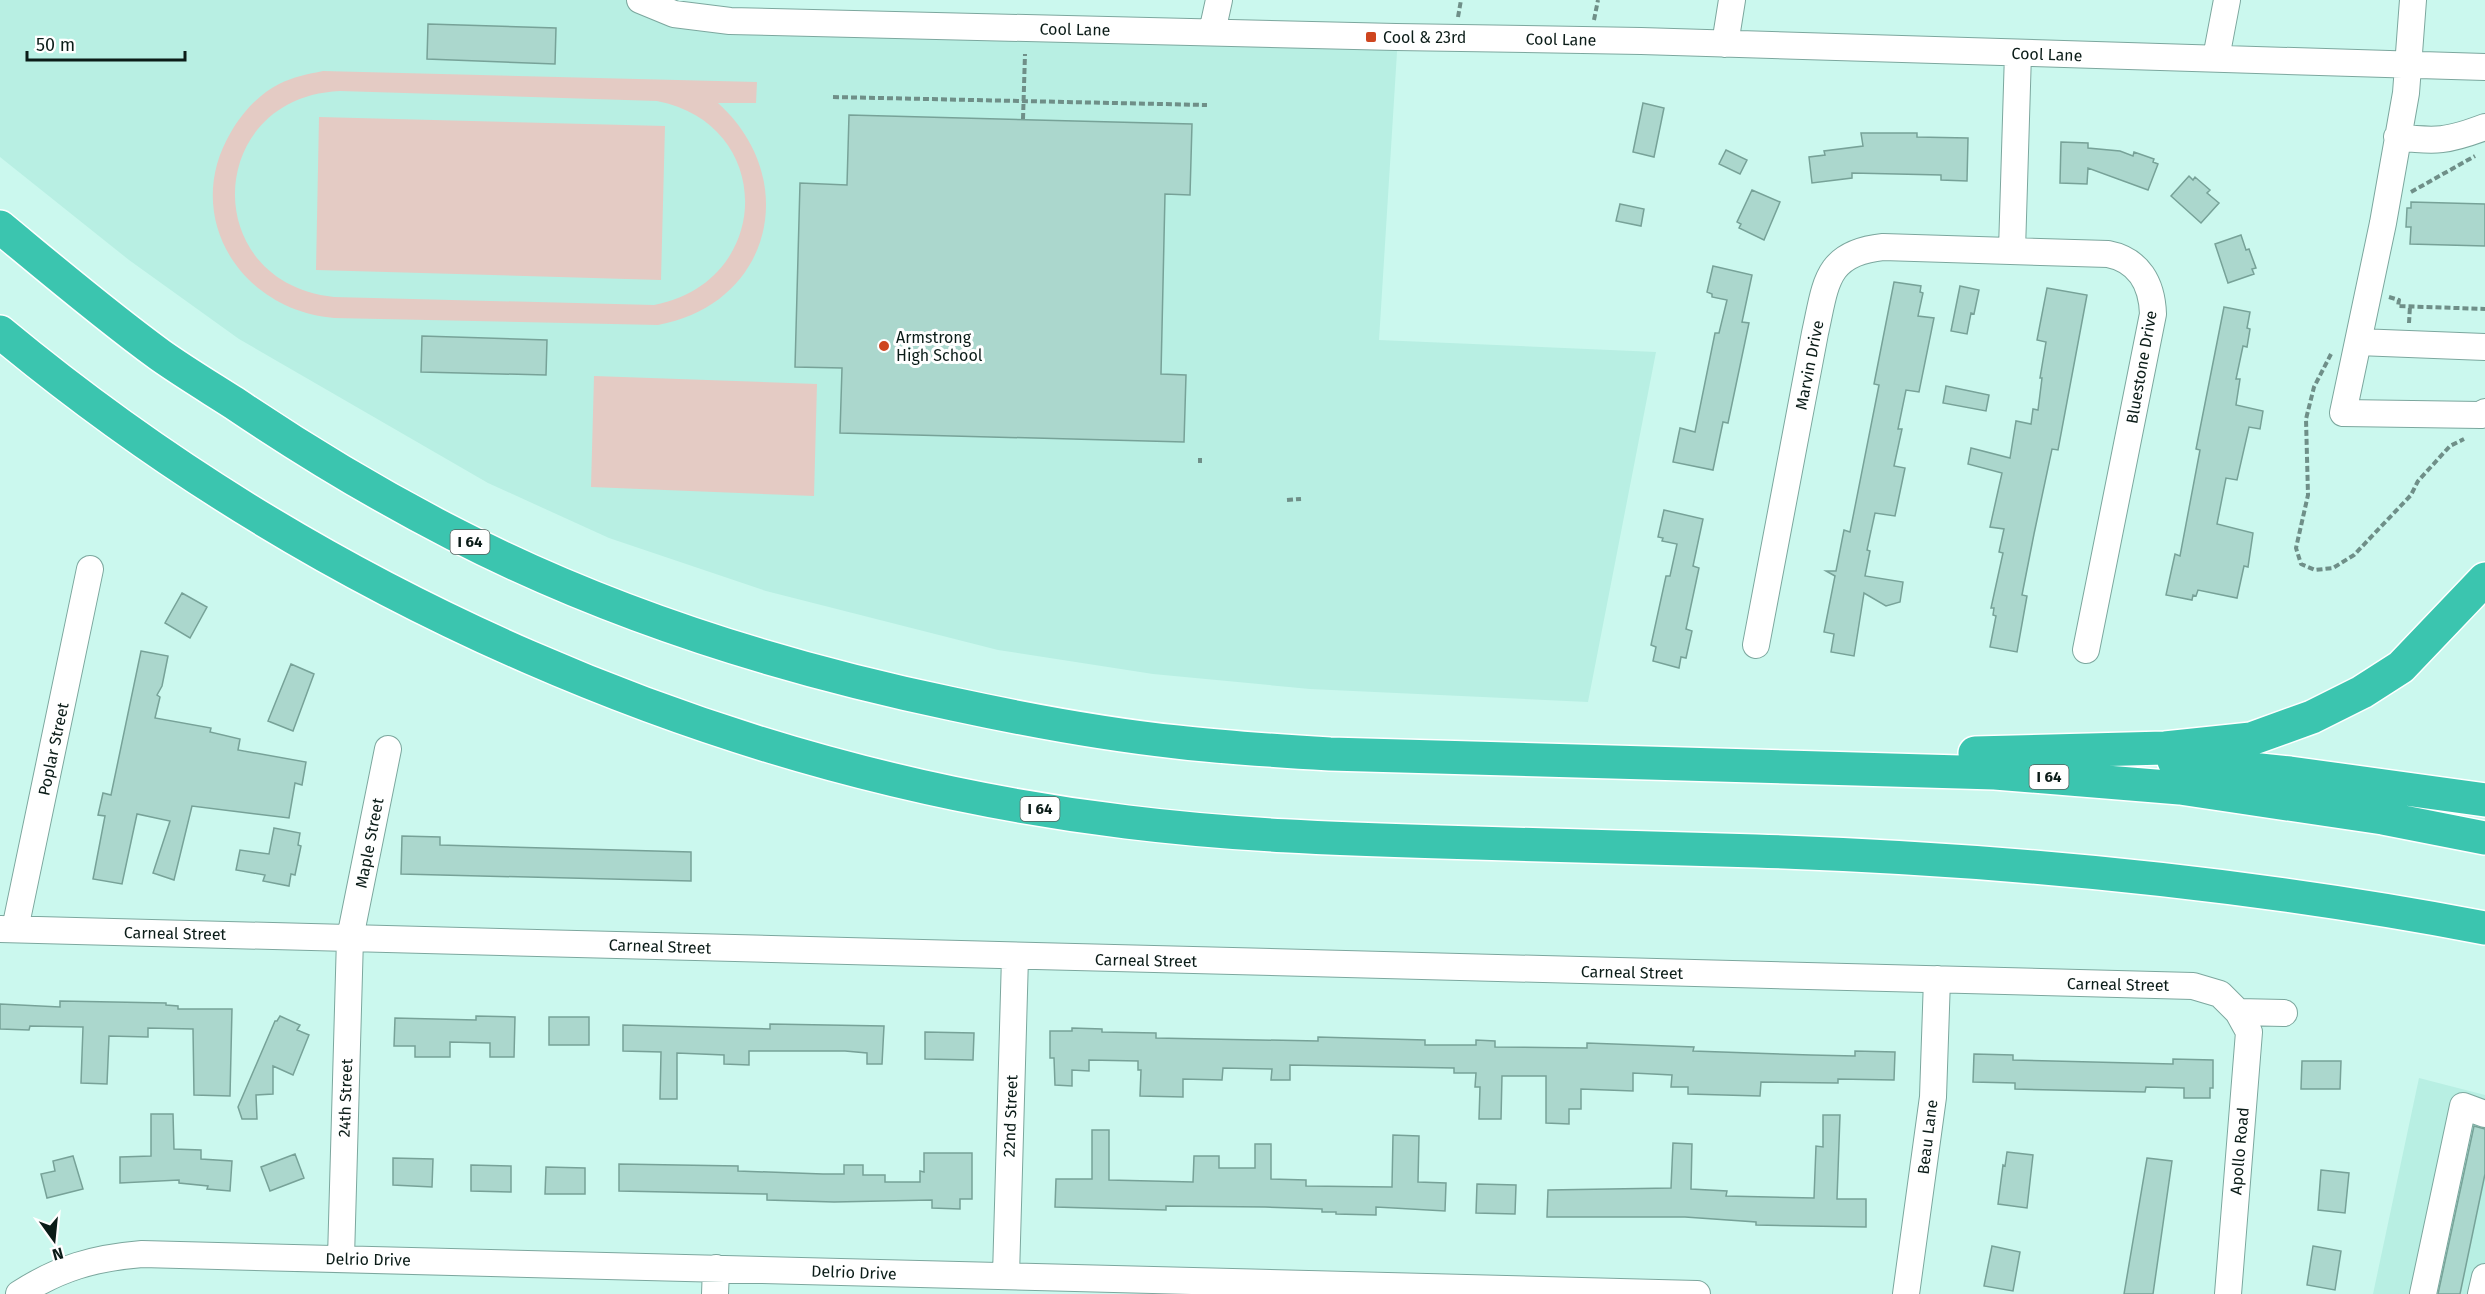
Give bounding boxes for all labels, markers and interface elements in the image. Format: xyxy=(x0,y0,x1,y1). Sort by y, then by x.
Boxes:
street label: Cool Lane xyxy=(1039,19,1111,40)
scale bar xyxy=(27,24,184,62)
place label: Cool & 23rd xyxy=(1383,28,1466,47)
street label: Cool Lane xyxy=(1525,29,1597,50)
marker: Cool & 23rd xyxy=(1364,30,1378,44)
text: 50 m xyxy=(36,34,75,56)
street label: Cool Lane xyxy=(2011,44,2083,65)
street label: Bluestone Drive xyxy=(2122,309,2161,425)
street label: Marvin Drive xyxy=(1791,319,1827,412)
place label: Armstrong High School xyxy=(896,328,983,365)
marker: Armstrong High School xyxy=(877,339,891,353)
road number: I 64 xyxy=(450,530,490,554)
street label: Poplar Street xyxy=(34,701,73,797)
road number: I 64 xyxy=(2030,765,2068,789)
street label: Maple Street xyxy=(351,796,388,890)
road number: I 64 xyxy=(1020,797,1060,821)
street label: Carneal Street xyxy=(124,923,227,944)
street label: Carneal Street xyxy=(608,935,712,958)
street label: Carneal Street xyxy=(1095,950,1198,971)
street label: Carneal Street xyxy=(1581,962,1684,983)
street label: Carneal Street xyxy=(2067,974,2170,995)
street label: 24th Street xyxy=(335,1058,356,1138)
street label: 22nd Street xyxy=(1000,1074,1021,1158)
street label: Beau Lane xyxy=(1913,1099,1942,1176)
street label: Apollo Road xyxy=(2226,1106,2253,1196)
north arrow xyxy=(24,1210,84,1270)
text: N xyxy=(50,1243,65,1265)
street label: Delrio Drive xyxy=(325,1249,411,1270)
street label: Delrio Drive xyxy=(811,1262,897,1283)

